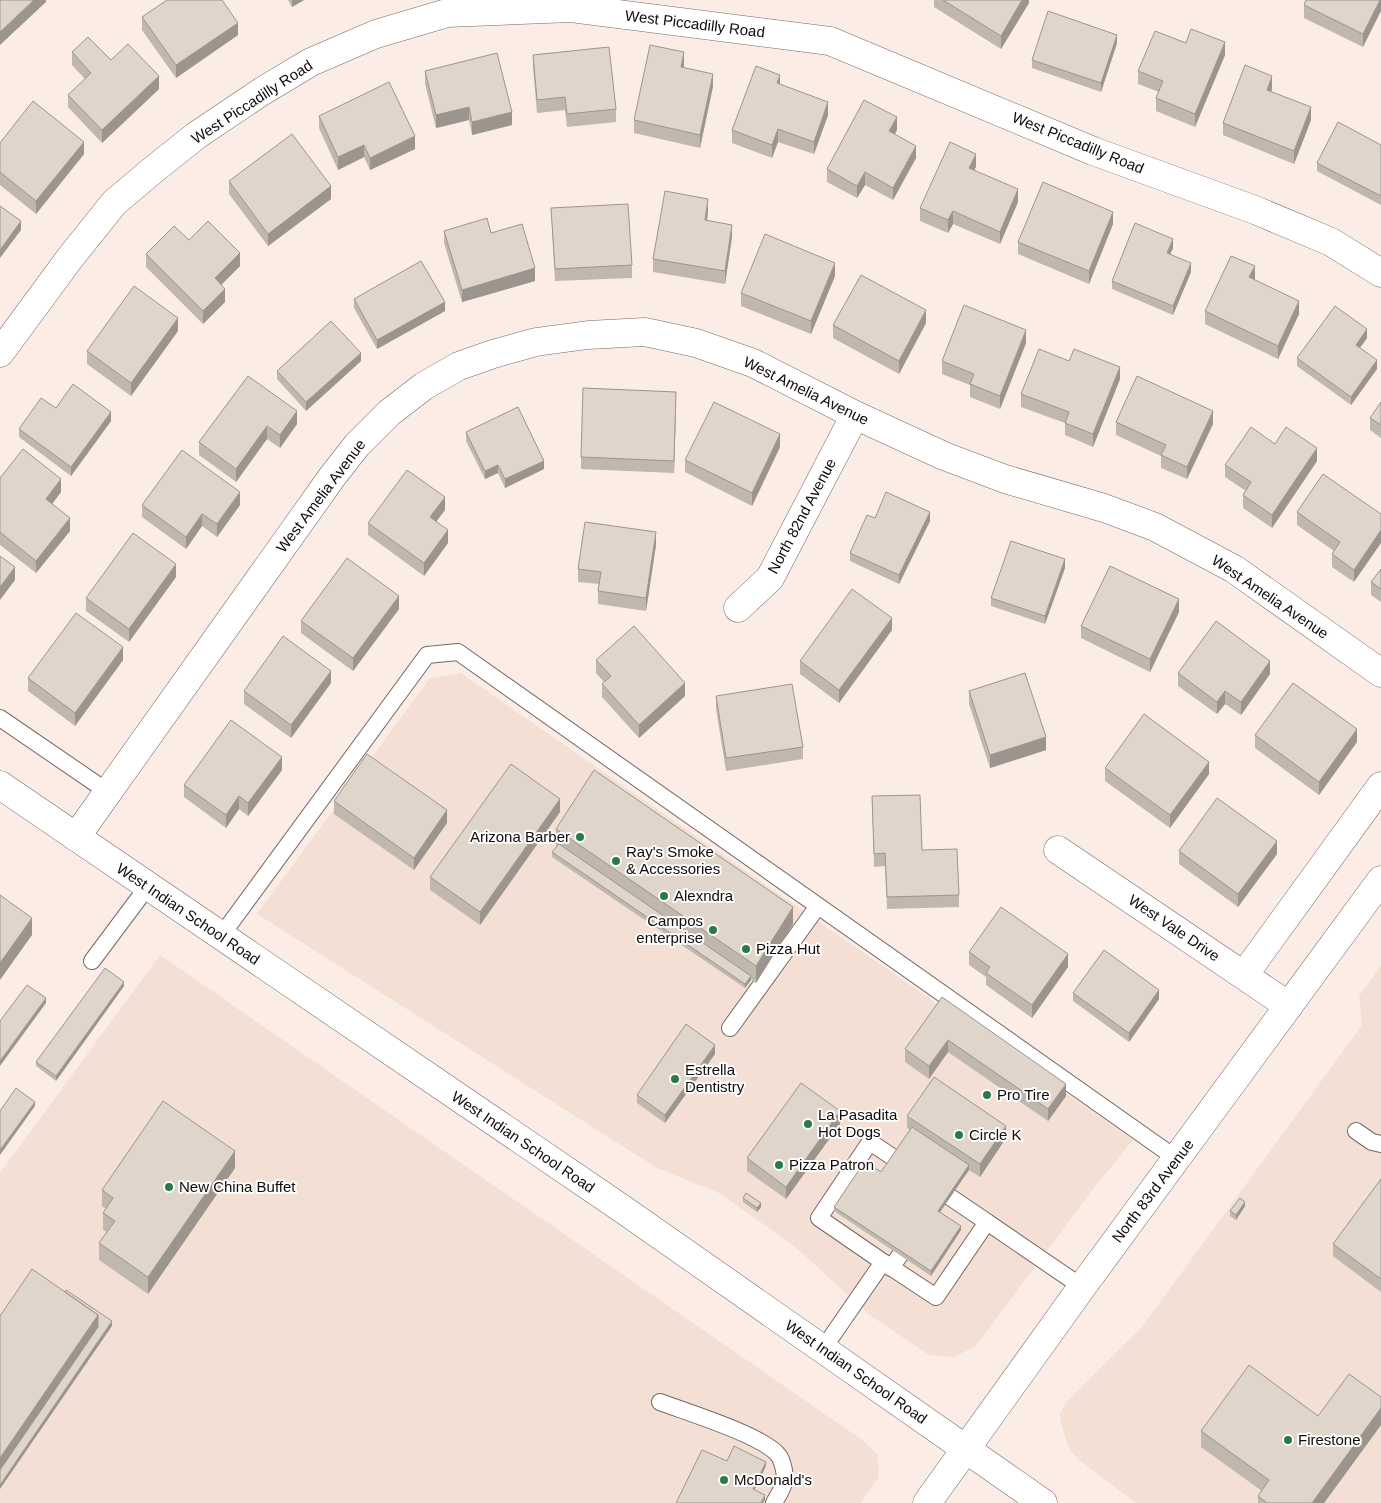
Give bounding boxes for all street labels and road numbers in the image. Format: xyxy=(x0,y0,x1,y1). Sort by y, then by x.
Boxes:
street label: West Piccadilly Road xyxy=(624,6,766,41)
street label: West Piccadilly Road xyxy=(188,56,315,147)
street label: West Piccadilly Road xyxy=(1010,108,1147,177)
street label: West Amelia Avenue xyxy=(741,353,872,428)
street label: West Amelia Avenue xyxy=(273,436,369,556)
street label: North 82nd Avenue xyxy=(764,455,839,576)
street label: West Amelia Avenue xyxy=(1209,551,1332,642)
street label: West Indian School Road xyxy=(113,859,263,968)
street label: West Vale Drive xyxy=(1126,891,1223,964)
street label: West Indian School Road xyxy=(448,1087,598,1196)
street label: North 83rd Avenue xyxy=(1108,1136,1197,1246)
street label: West Indian School Road xyxy=(782,1316,930,1427)

